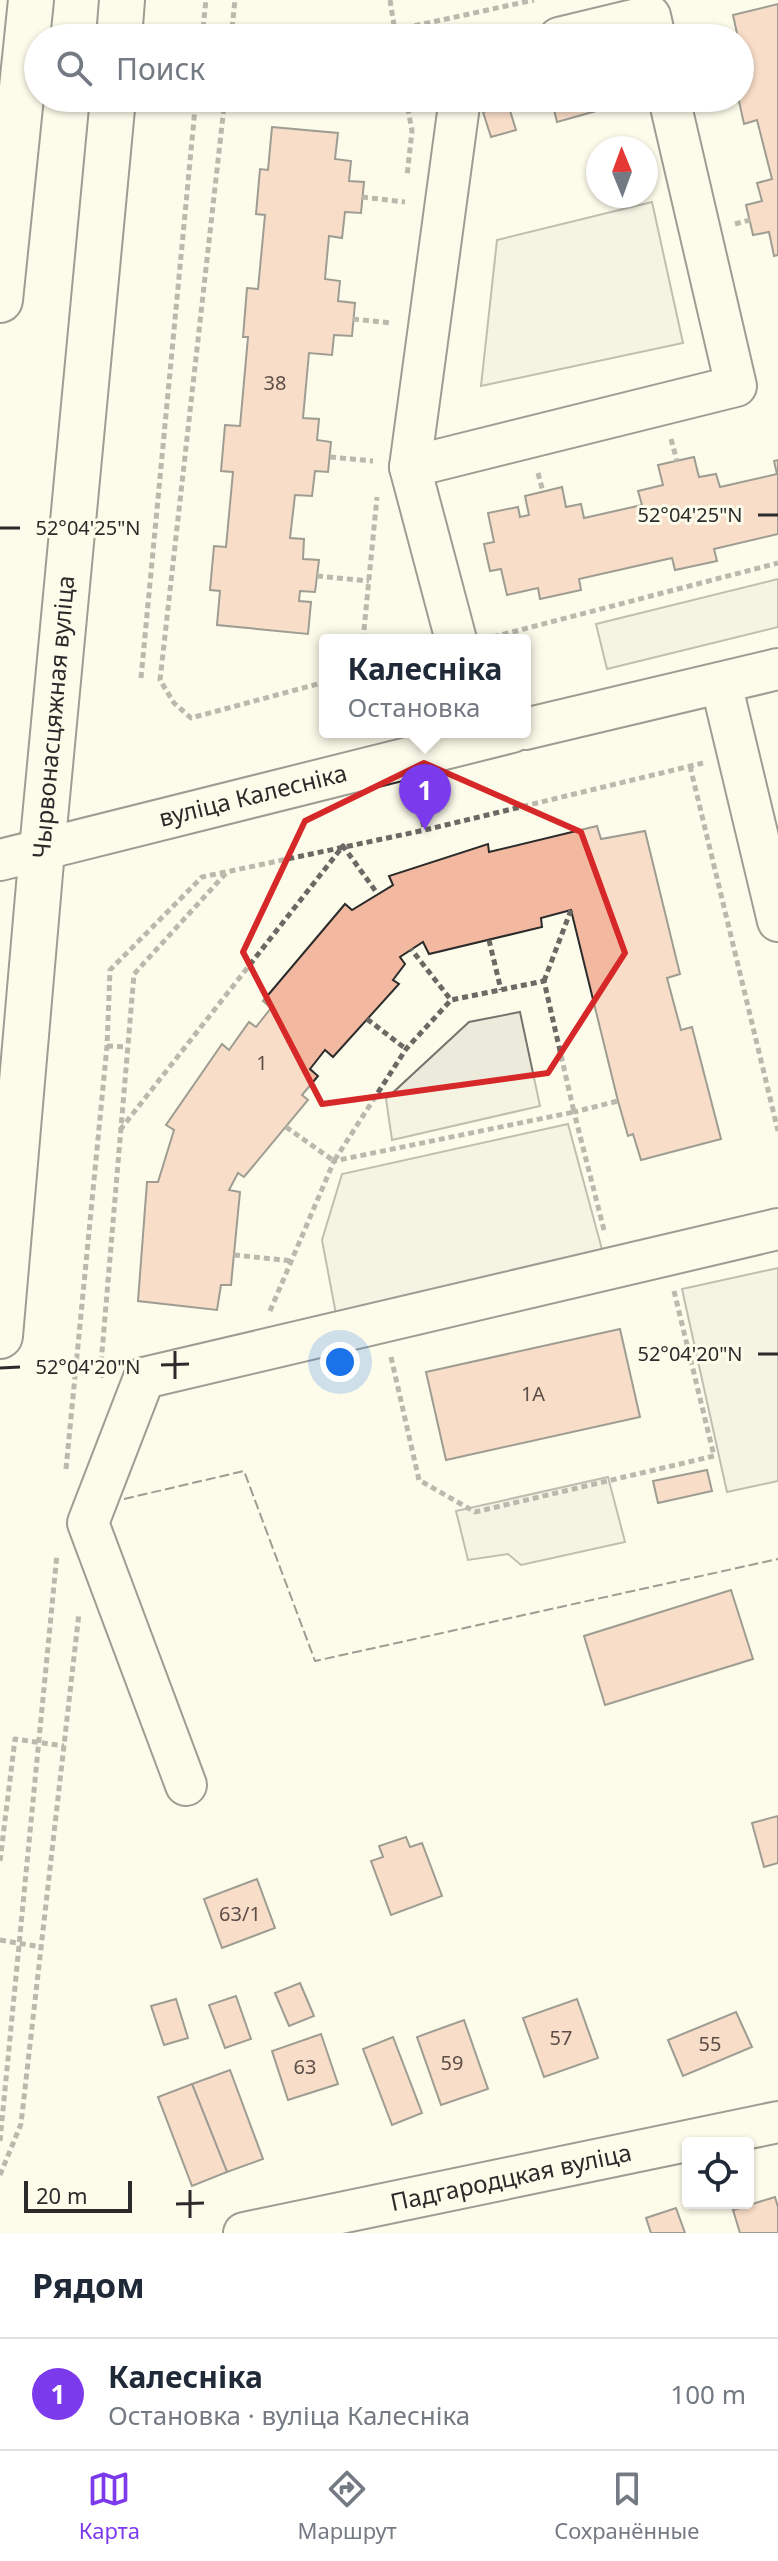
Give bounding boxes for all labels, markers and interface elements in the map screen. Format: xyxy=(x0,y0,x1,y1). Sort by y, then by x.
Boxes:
search box xyxy=(24,24,754,112)
icon: search xyxy=(52,46,96,90)
text: Поиск xyxy=(116,48,205,89)
north arrow xyxy=(586,136,658,208)
house number: 38 xyxy=(264,369,286,396)
text: 52°04'25"N xyxy=(637,501,743,528)
text: 52°04'25"N xyxy=(35,514,141,541)
street label: Чырвонасцяжная вуліца xyxy=(24,574,81,860)
popup xyxy=(319,634,531,738)
text: Калесніка xyxy=(348,648,502,689)
text: Остановка xyxy=(348,689,480,725)
street label: вуліца Калесніка xyxy=(155,755,350,834)
pin: 1 xyxy=(399,764,451,830)
house number: 1 xyxy=(256,1049,268,1076)
text: 52°04'20"N xyxy=(637,1340,743,1367)
your location xyxy=(320,1342,360,1382)
text: 52°04'20"N xyxy=(35,1353,141,1380)
house number: 1А xyxy=(521,1380,545,1407)
house number: 63/1 xyxy=(219,1900,261,1927)
house number: 57 xyxy=(550,2024,572,2051)
house number: 55 xyxy=(699,2030,721,2057)
house number: 59 xyxy=(441,2049,463,2076)
house number: 63 xyxy=(294,2053,316,2080)
street label: Падгародцкая вуліца xyxy=(387,2135,634,2218)
map controls xyxy=(682,2137,754,2209)
button: locate xyxy=(682,2137,754,2209)
scale bar xyxy=(24,2177,132,2213)
text: 20 m xyxy=(36,2180,87,2210)
text: Рядом xyxy=(32,2262,145,2308)
text: Калесніка xyxy=(108,2356,263,2397)
text: 1 xyxy=(51,2376,65,2412)
text: 100 m xyxy=(670,2376,746,2412)
text: Остановка · вуліца Калесніка xyxy=(108,2397,470,2433)
tab: Карта xyxy=(79,2467,140,2545)
tab: Маршрут xyxy=(297,2467,397,2545)
tab: Сохранённые xyxy=(554,2467,699,2545)

